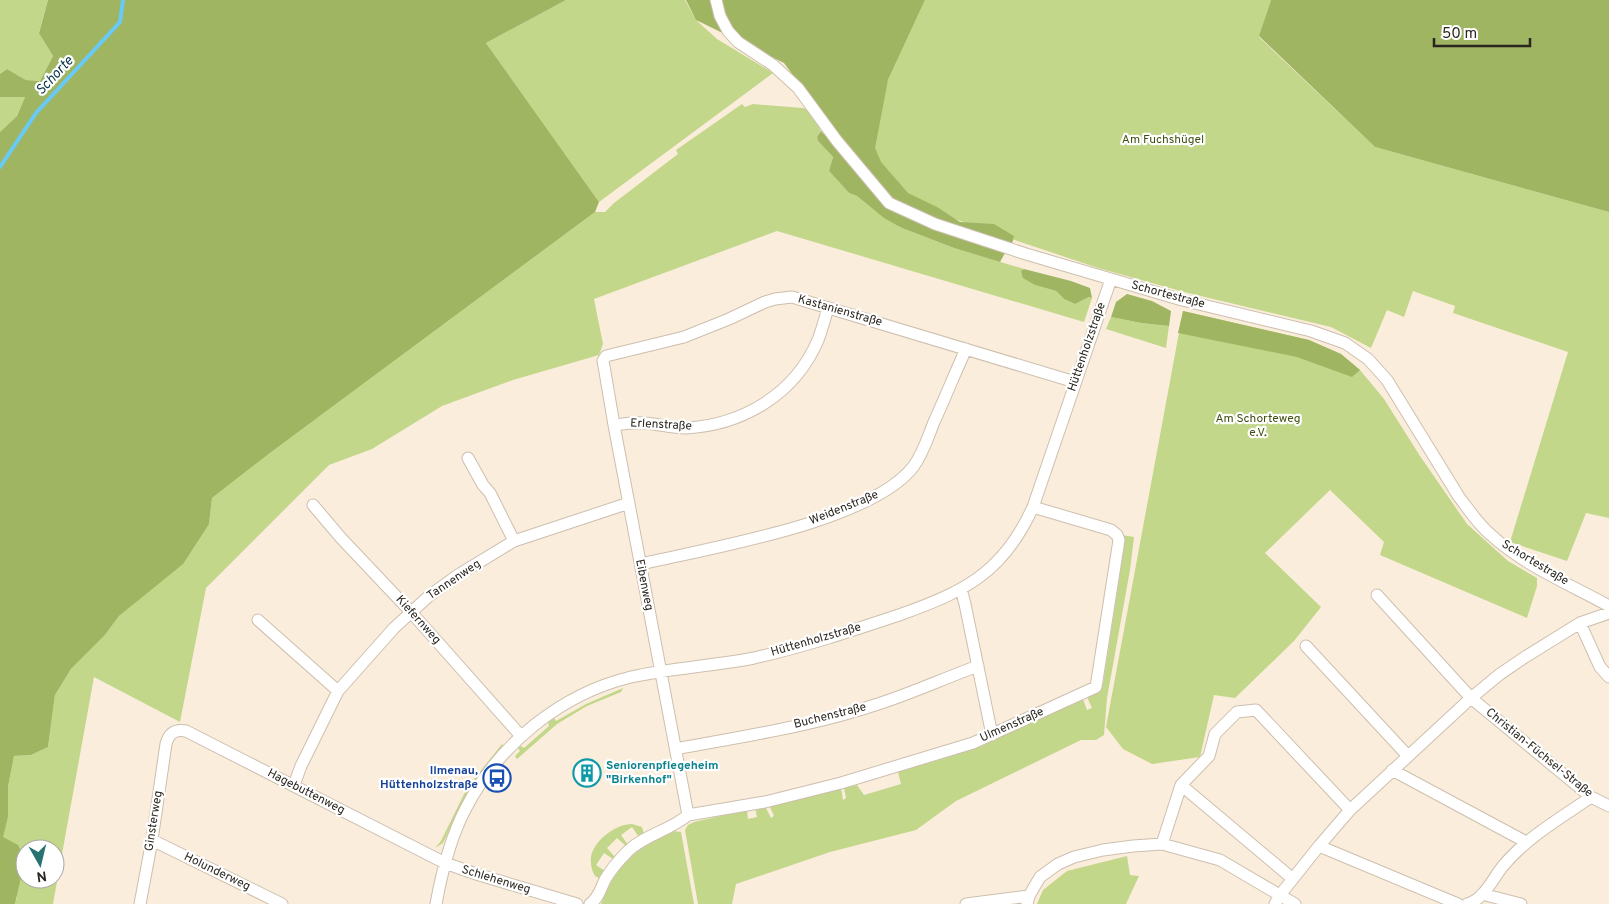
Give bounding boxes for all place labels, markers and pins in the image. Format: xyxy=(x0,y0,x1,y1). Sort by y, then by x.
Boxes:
building icon: Seniorenpflegeheim "Birkenhof" xyxy=(572,758,602,788)
place label: Seniorenpflegeheim "Birkenhof" xyxy=(606,758,718,788)
place label: Ilmenau, Hüttenholzstraße xyxy=(380,763,478,793)
bus stop icon: Ilmenau, Hüttenholzstraße xyxy=(482,763,512,793)

